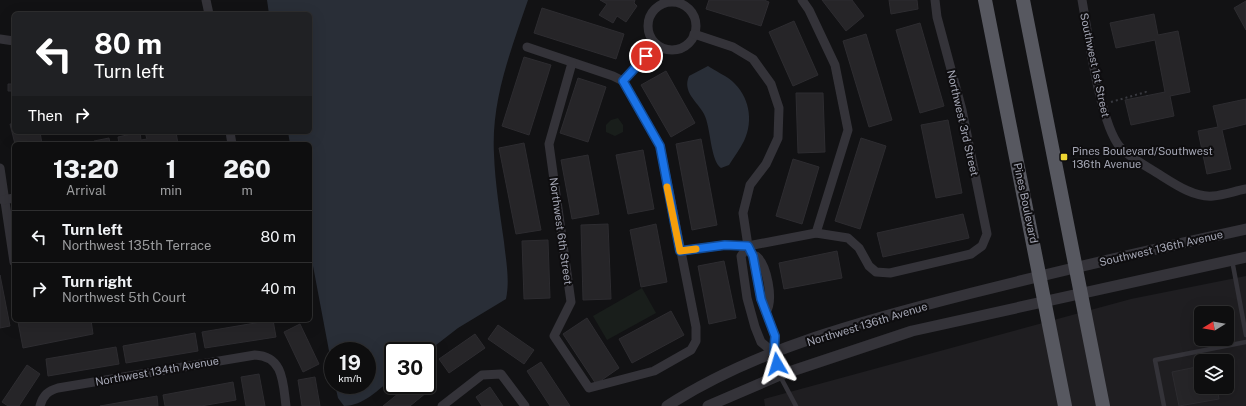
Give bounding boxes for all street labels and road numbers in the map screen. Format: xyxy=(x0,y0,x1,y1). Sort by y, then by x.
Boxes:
street label: Southwest 1st Street xyxy=(1078,12,1112,118)
street label: Northwest 3rd Street xyxy=(945,69,981,177)
street label: Pines Boulevard xyxy=(1012,162,1040,244)
street label: Northwest 6th Street xyxy=(548,177,574,285)
street label: Southwest 136th Avenue xyxy=(1098,228,1224,268)
street label: Northwest 136th Avenue xyxy=(805,300,929,348)
street label: Northwest 134th Avenue xyxy=(94,354,220,388)

